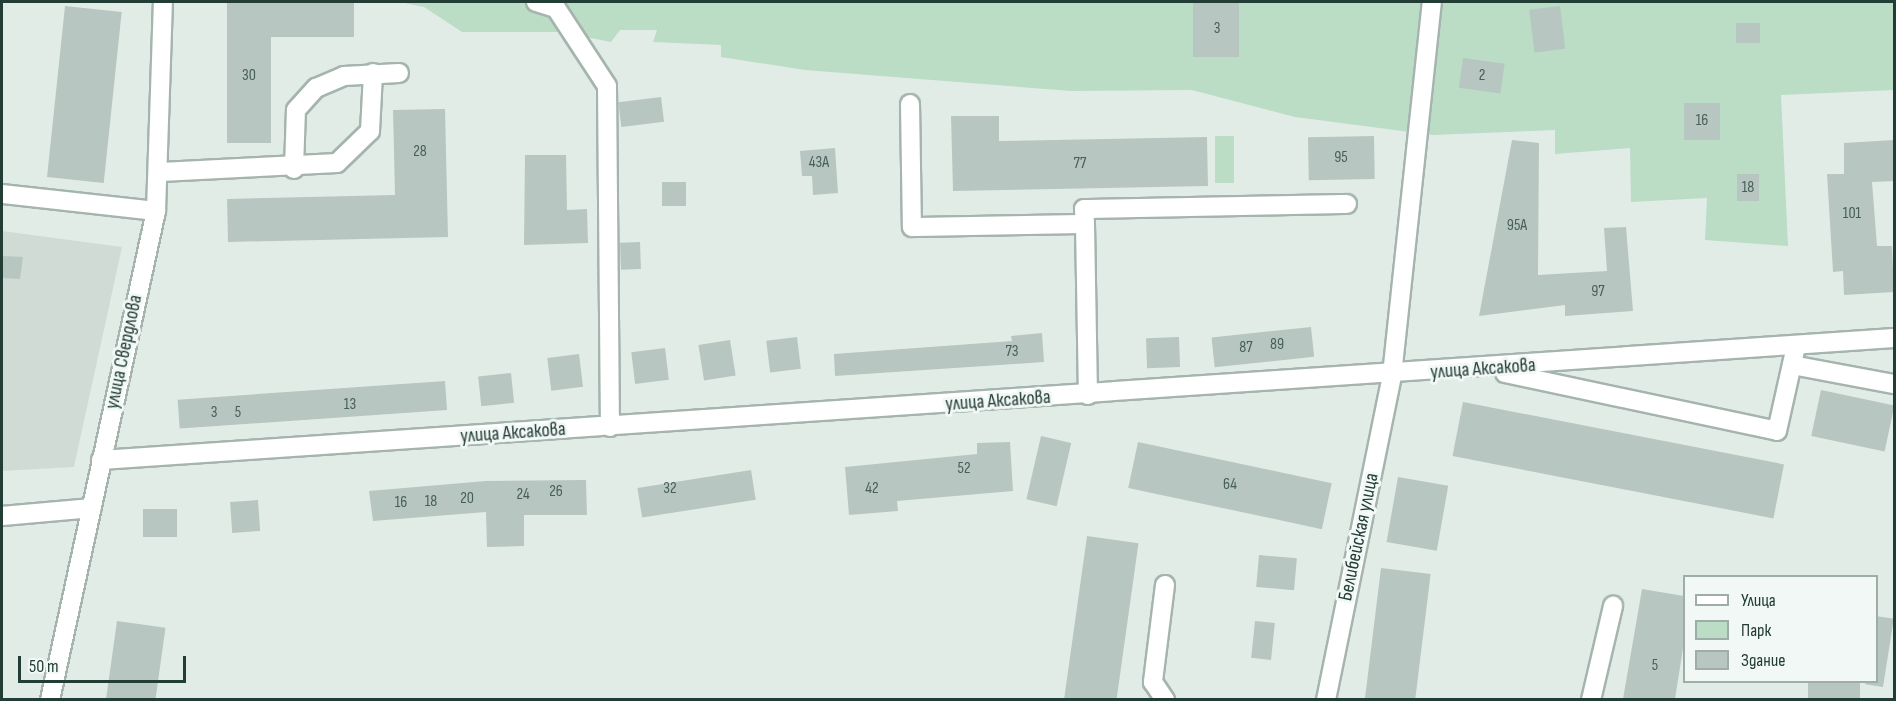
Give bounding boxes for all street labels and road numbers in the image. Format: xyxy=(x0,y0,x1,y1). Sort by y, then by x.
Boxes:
street label: улица Свердлова xyxy=(100,293,148,411)
street label: улица Аксакова xyxy=(1430,353,1536,385)
street label: улица Аксакова xyxy=(945,385,1051,417)
street label: улица Аксакова xyxy=(460,417,566,449)
street label: Белибейская улица xyxy=(1334,471,1384,603)

